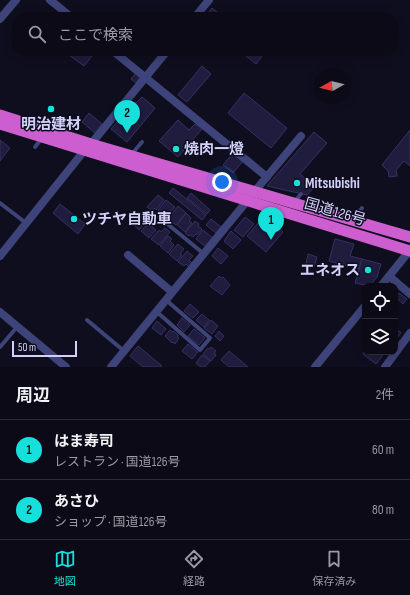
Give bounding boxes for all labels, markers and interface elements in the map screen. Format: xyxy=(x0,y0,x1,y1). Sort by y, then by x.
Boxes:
search box xyxy=(12,12,398,56)
icon: search xyxy=(26,23,48,45)
text: ここで検索 xyxy=(58,26,133,45)
north arrow xyxy=(314,68,350,104)
pin: 2 xyxy=(114,100,140,133)
marker: 明治建材 xyxy=(46,104,56,114)
place label: 明治建材 xyxy=(21,115,81,134)
place label: 焼肉一燈 xyxy=(184,140,244,159)
marker: 焼肉一燈 xyxy=(171,144,181,154)
your location xyxy=(212,172,232,192)
place label: Mitsubishi xyxy=(305,174,360,193)
marker: Mitsubishi xyxy=(292,178,302,188)
street label: 国道126号 xyxy=(302,194,368,230)
pin: 1 xyxy=(258,207,284,240)
place label: ツチヤ自動車 xyxy=(82,210,172,229)
marker: ツチヤ自動車 xyxy=(69,214,79,224)
place label: エネオス xyxy=(300,261,360,280)
marker: エネオス xyxy=(363,265,373,275)
map controls xyxy=(362,283,398,355)
button: locate xyxy=(362,283,398,319)
button: layers xyxy=(362,319,398,355)
scale bar xyxy=(12,339,77,358)
text: 50 m xyxy=(18,341,36,354)
text: 周辺 xyxy=(16,386,50,406)
text: 2件 xyxy=(376,387,394,403)
text: はま寿司 xyxy=(54,432,114,451)
text: 1 xyxy=(26,442,32,458)
text: 60 m xyxy=(372,442,394,458)
text: レストラン · 国道126号 xyxy=(54,454,180,470)
text: あさひ xyxy=(54,492,99,511)
text: 2 xyxy=(26,502,32,518)
text: 80 m xyxy=(372,502,394,518)
text: ショップ · 国道126号 xyxy=(54,514,167,530)
tab: 地図 xyxy=(54,548,76,588)
tab: 経路 xyxy=(183,548,205,588)
tab: 保存済み xyxy=(312,548,356,588)

